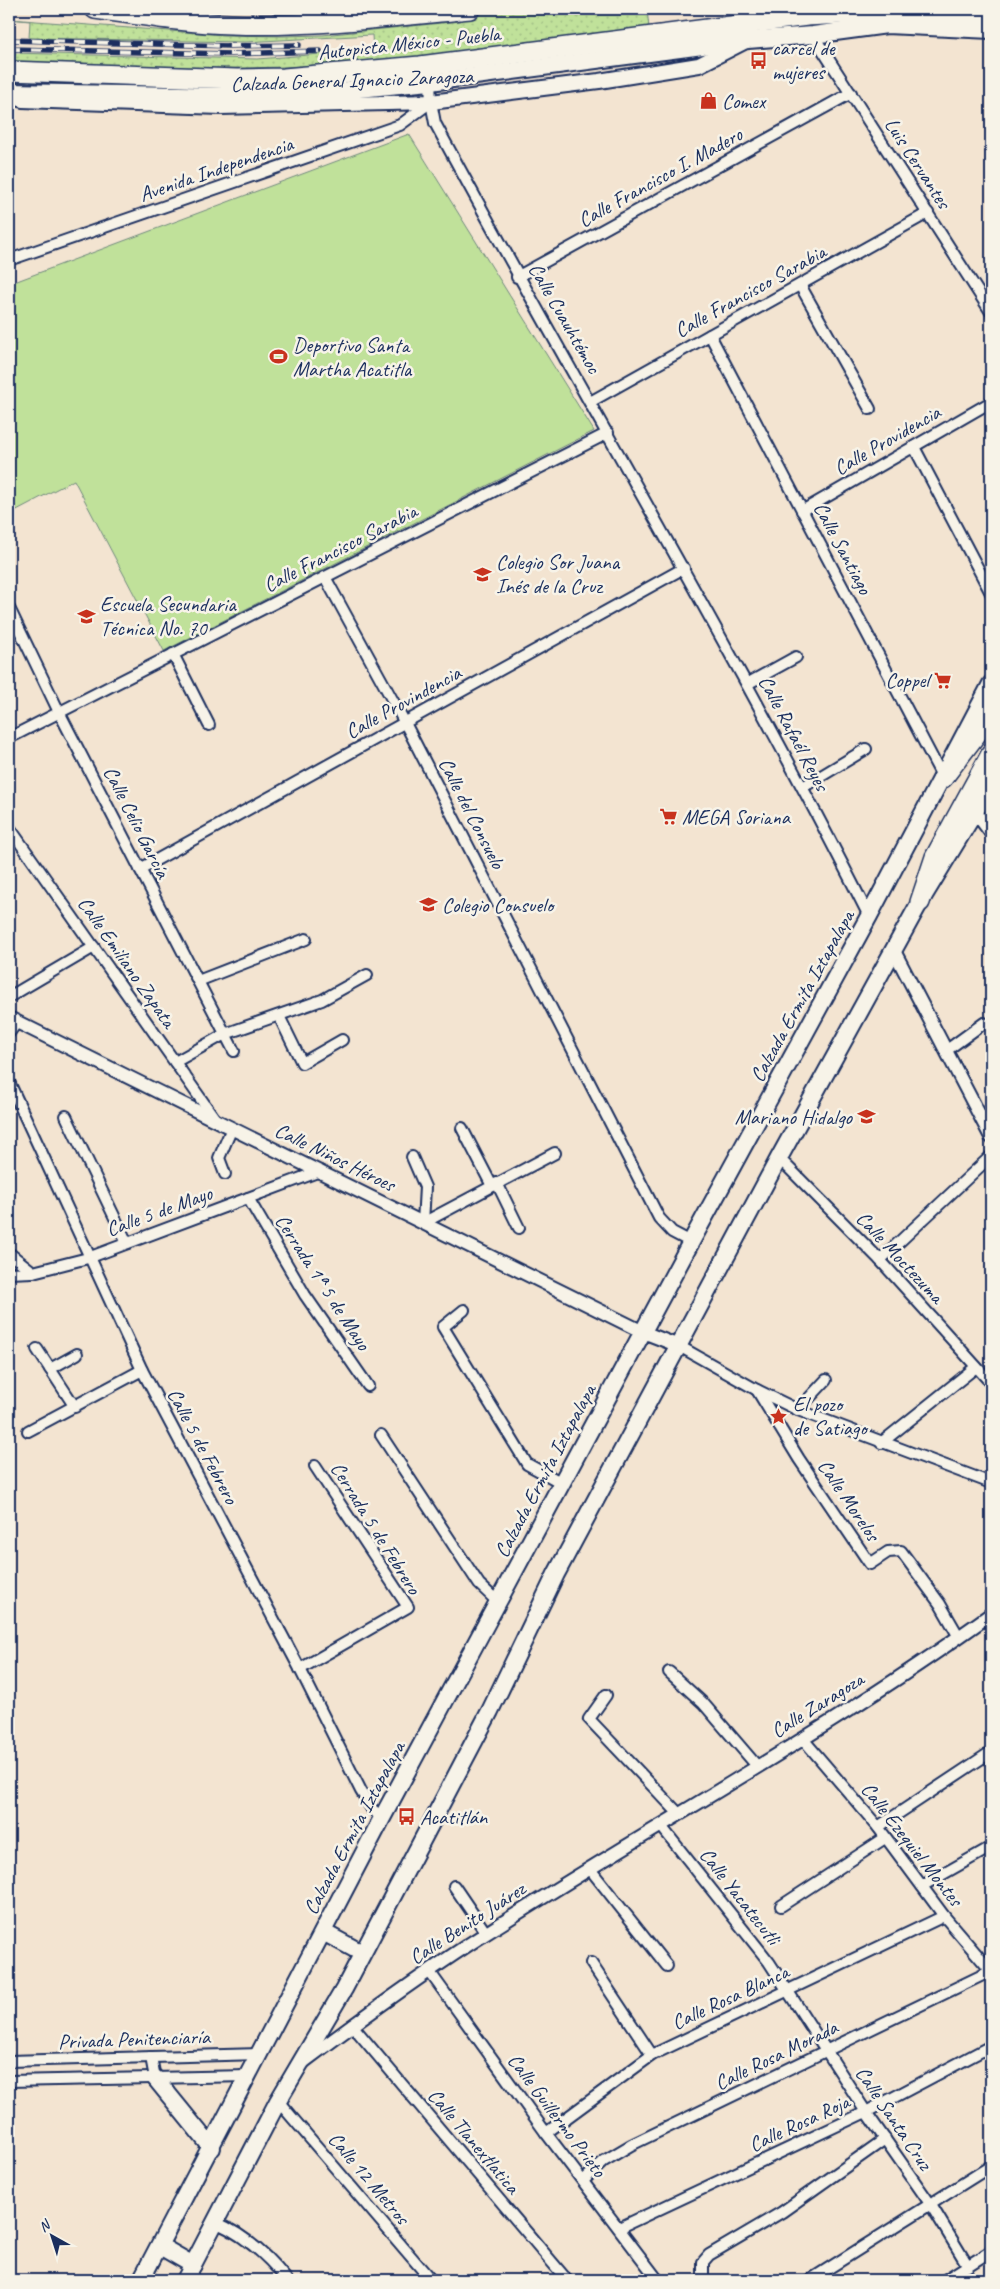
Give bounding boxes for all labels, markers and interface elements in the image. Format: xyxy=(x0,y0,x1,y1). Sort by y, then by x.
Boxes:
street label: Autopista México - Puebla xyxy=(317,20,504,65)
place label: carcel de mujeres xyxy=(772,35,836,85)
bus stop icon: carcel de mujeres xyxy=(748,50,768,70)
street label: Calzada General Ignacio Zaragoza xyxy=(230,63,476,97)
place label: Comex xyxy=(722,88,767,114)
shop icon: Comex xyxy=(698,91,718,111)
street label: Luis Cervantes xyxy=(879,113,958,215)
street label: Calle Francisco I. Madero xyxy=(573,120,748,233)
street label: Avenida Independencia xyxy=(136,130,298,207)
street label: Calle Francisco Sarabia xyxy=(670,238,832,343)
street label: Calle Cuauhtémoc xyxy=(523,258,608,379)
place label: Deportivo Santa Martha Acatitla xyxy=(293,332,413,382)
sports icon: Deportivo Santa Martha Acatitla xyxy=(269,347,289,367)
street label: Calle Providencia xyxy=(829,398,947,481)
street label: Calle Francisco Sarabia xyxy=(259,497,423,598)
street label: Calle Santiago xyxy=(808,497,879,600)
place label: Colegio Sor Juana Inés de la Cruz xyxy=(496,549,621,599)
school or university icon: Colegio Sor Juana Inés de la Cruz xyxy=(472,564,492,584)
place label: Escuela Secundaria Técnica No. 70 xyxy=(100,591,237,641)
school or university icon: Escuela Secundaria Técnica No. 70 xyxy=(76,606,96,626)
street label: Calle Provindencia xyxy=(341,659,467,744)
place label: Coppel xyxy=(885,667,932,693)
supermarket icon: Coppel xyxy=(933,670,953,690)
street label: Calle Rafaél Reyes xyxy=(753,671,836,797)
street label: Calle del Consuelo xyxy=(433,753,512,874)
street label: Calle Celio García xyxy=(98,762,177,884)
place label: MEGA Soriana xyxy=(682,804,792,830)
supermarket icon: MEGA Soriana xyxy=(658,807,678,827)
street label: Calle Emiliano Zapata xyxy=(72,891,183,1035)
place label: Colegio Consuelo xyxy=(442,892,556,918)
school or university icon: Colegio Consuelo xyxy=(418,895,438,915)
street label: Calzada Ermita Iztapalapa xyxy=(744,904,861,1086)
place label: Mariano Hidalgo xyxy=(735,1104,854,1130)
school or university icon: Mariano Hidalgo xyxy=(856,1107,876,1127)
street label: Calle Niños Héroes xyxy=(271,1117,401,1198)
street label: Calle 5 de Mayo xyxy=(102,1179,217,1242)
street label: Calle Moctezuma xyxy=(851,1205,951,1310)
street label: Cerrada 1ª 5 de Mayo xyxy=(269,1209,377,1356)
street label: Calzada Ermita Iztapalapa xyxy=(488,1378,603,1562)
street label: Calle 5 de Febrero xyxy=(162,1384,245,1510)
place label: El pozo de Satiago xyxy=(793,1391,869,1441)
place icon: El pozo de Satiago xyxy=(769,1406,789,1426)
street label: Calle Morelos xyxy=(812,1454,887,1547)
street label: Cerrada 5 de Febrero xyxy=(325,1457,428,1600)
street label: Calle Zaragoza xyxy=(766,1665,870,1744)
street label: Calzada Ermita Iztapalapa xyxy=(297,1735,412,1919)
street label: Calle Ezequiel Montes xyxy=(855,1777,970,1913)
place label: Acatitlán xyxy=(420,1804,488,1830)
bus stop icon: Acatitlán xyxy=(396,1807,416,1827)
street label: Calle Yacatecutli xyxy=(694,1842,788,1952)
street label: Calle Benito Juárez xyxy=(404,1875,532,1970)
street label: Calle Rosa Blanca xyxy=(667,1958,795,2035)
street label: Calle Rosa Morada xyxy=(710,2013,843,2096)
street label: Privada Penitenciaría xyxy=(58,2023,212,2055)
street label: Calle Guillermo Prieto xyxy=(502,2048,613,2183)
street label: Calle Santa Cruz xyxy=(850,2061,939,2176)
street label: Calle Tlanextlatica xyxy=(422,2083,527,2201)
street label: Calle Rosa Roja xyxy=(745,2087,856,2158)
street label: Calle 12 Metros xyxy=(323,2126,416,2231)
north arrow xyxy=(28,2212,78,2262)
text: N xyxy=(35,2215,55,2236)

